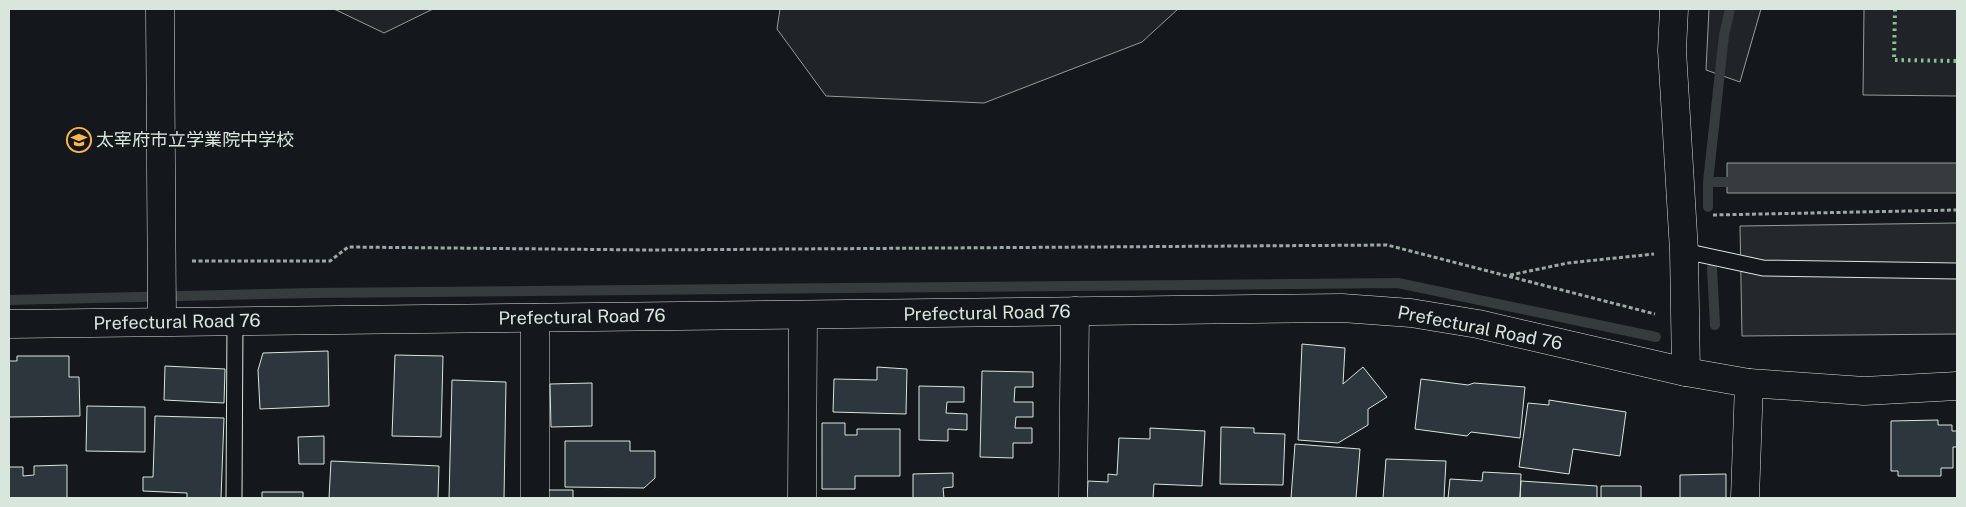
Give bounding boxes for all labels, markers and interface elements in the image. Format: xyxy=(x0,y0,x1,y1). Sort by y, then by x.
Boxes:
school or university icon: 太宰府市立学業院中学校 xyxy=(66,127,92,153)
place label: 太宰府市立学業院中学校 xyxy=(96,129,294,150)
street label: Prefectural Road 76 xyxy=(903,301,1071,324)
street label: Prefectural Road 76 xyxy=(1396,301,1564,354)
street label: Prefectural Road 76 xyxy=(498,305,666,328)
street label: Prefectural Road 76 xyxy=(93,310,261,333)

